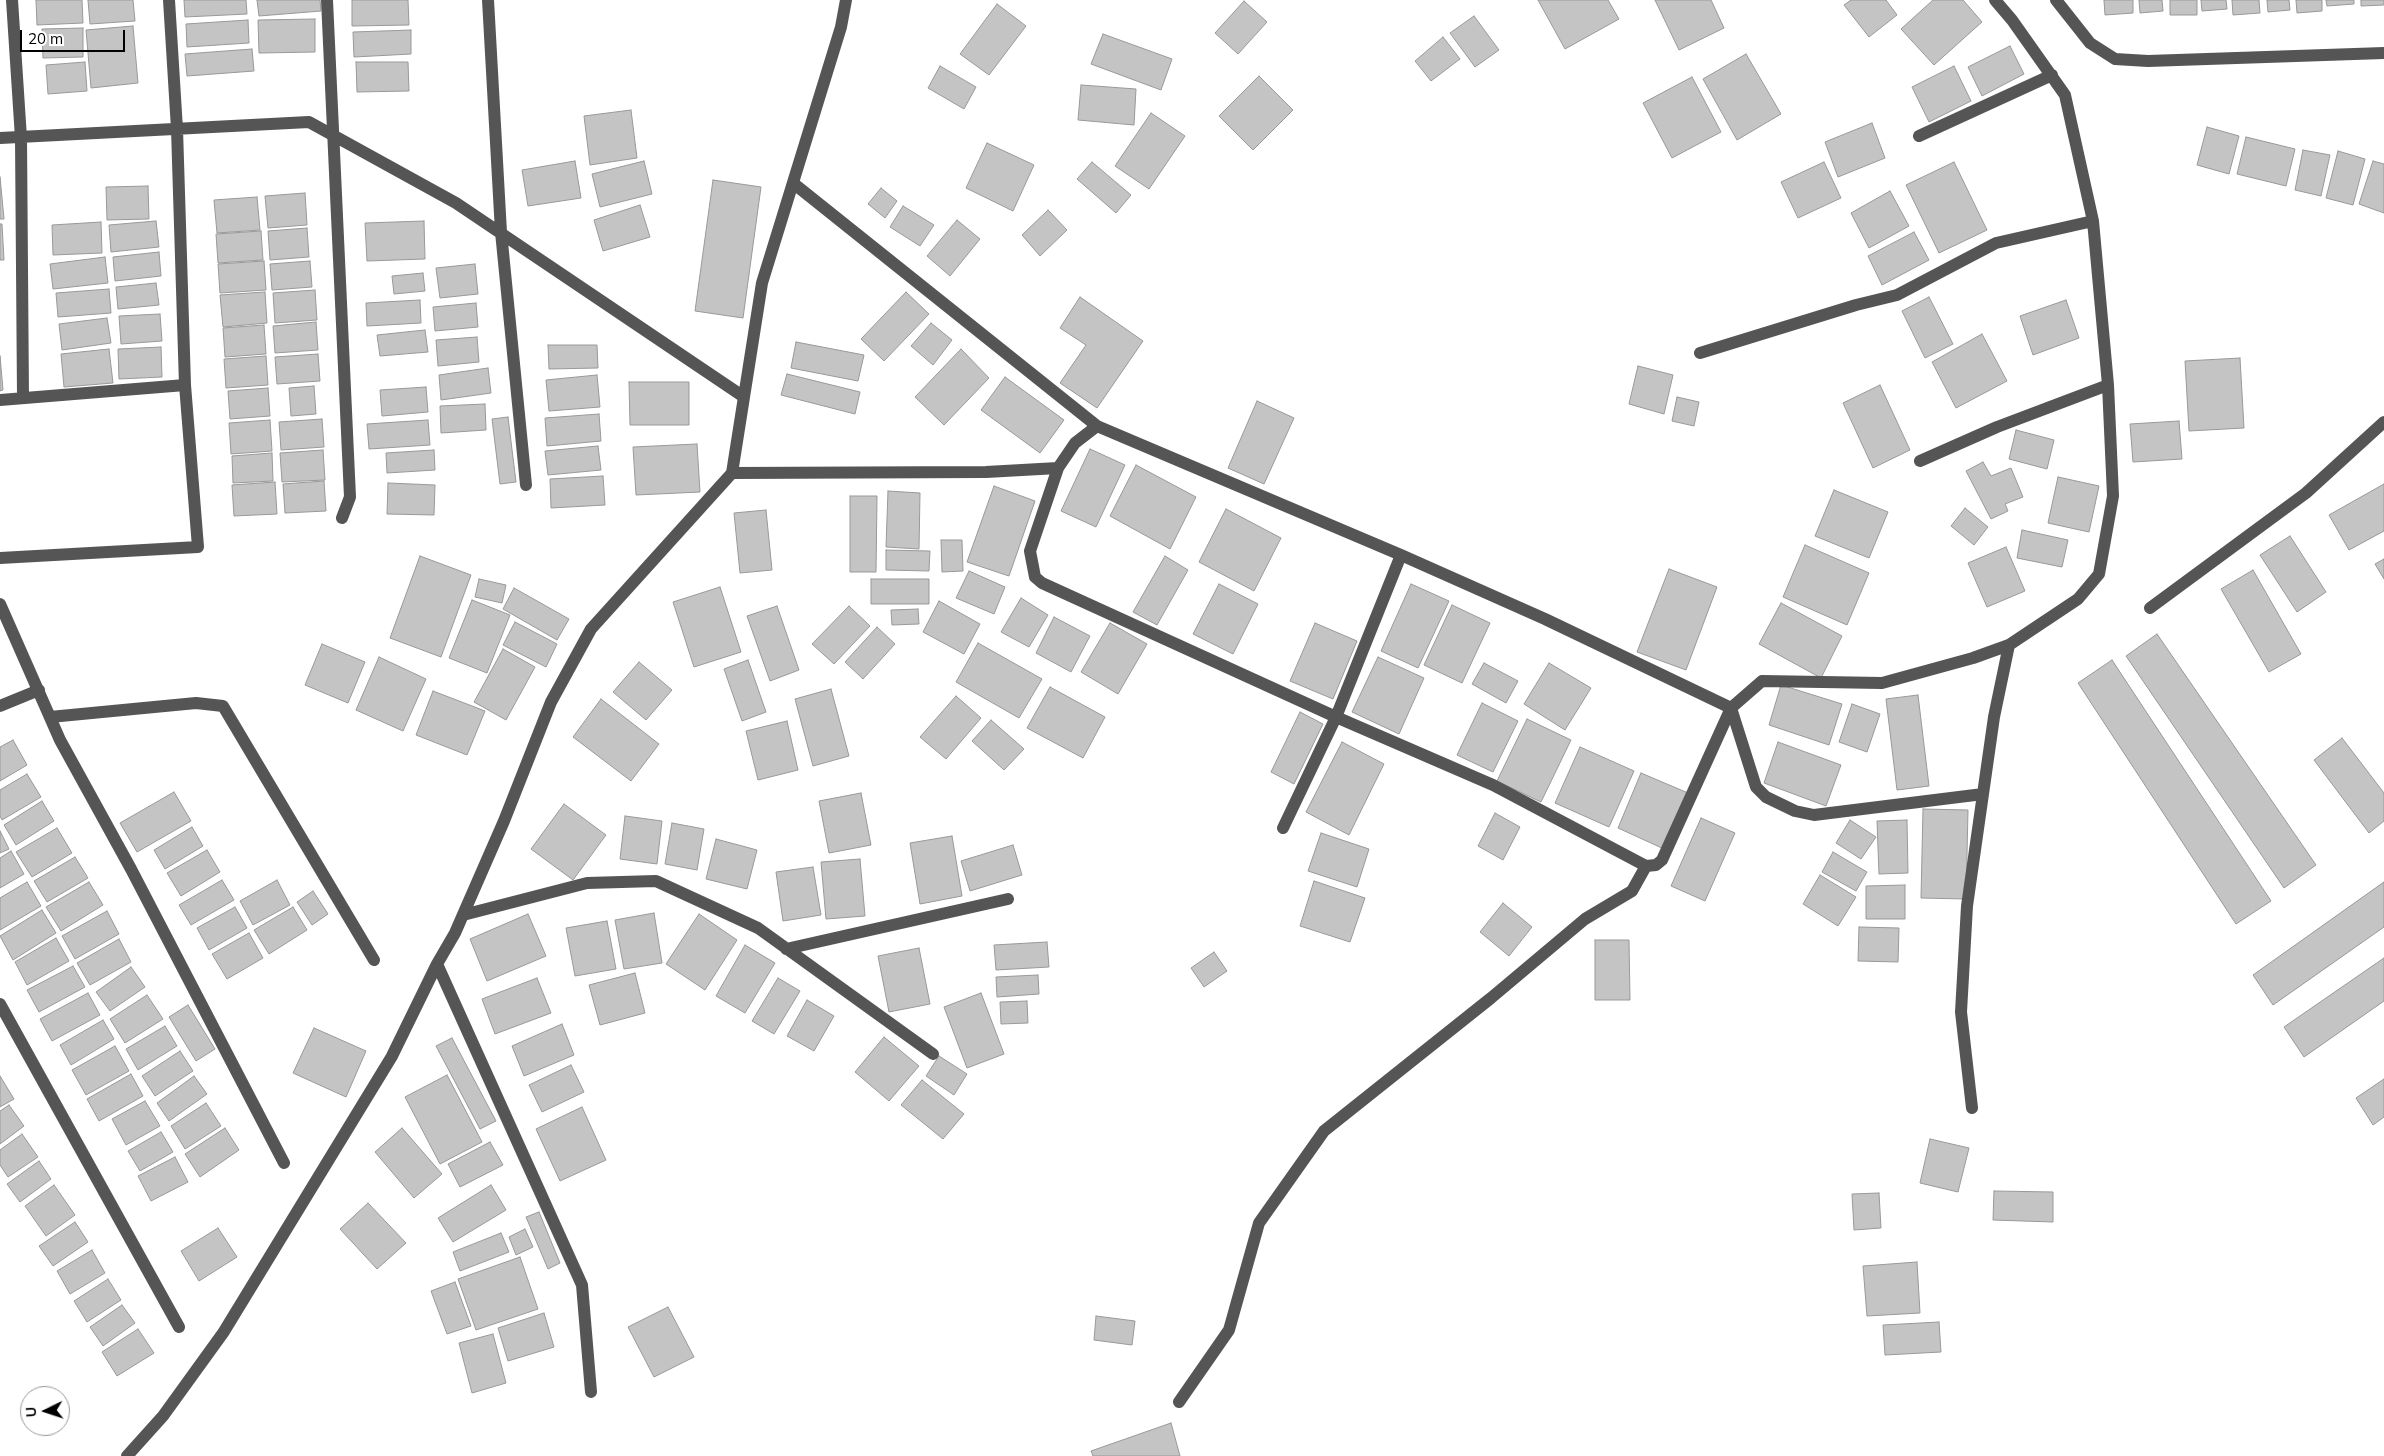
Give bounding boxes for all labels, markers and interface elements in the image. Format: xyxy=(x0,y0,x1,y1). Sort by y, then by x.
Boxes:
scale bar xyxy=(22,20,128,52)
text: 20 m xyxy=(28,29,63,48)
north arrow xyxy=(20,1386,70,1436)
text: U xyxy=(22,1406,40,1418)

